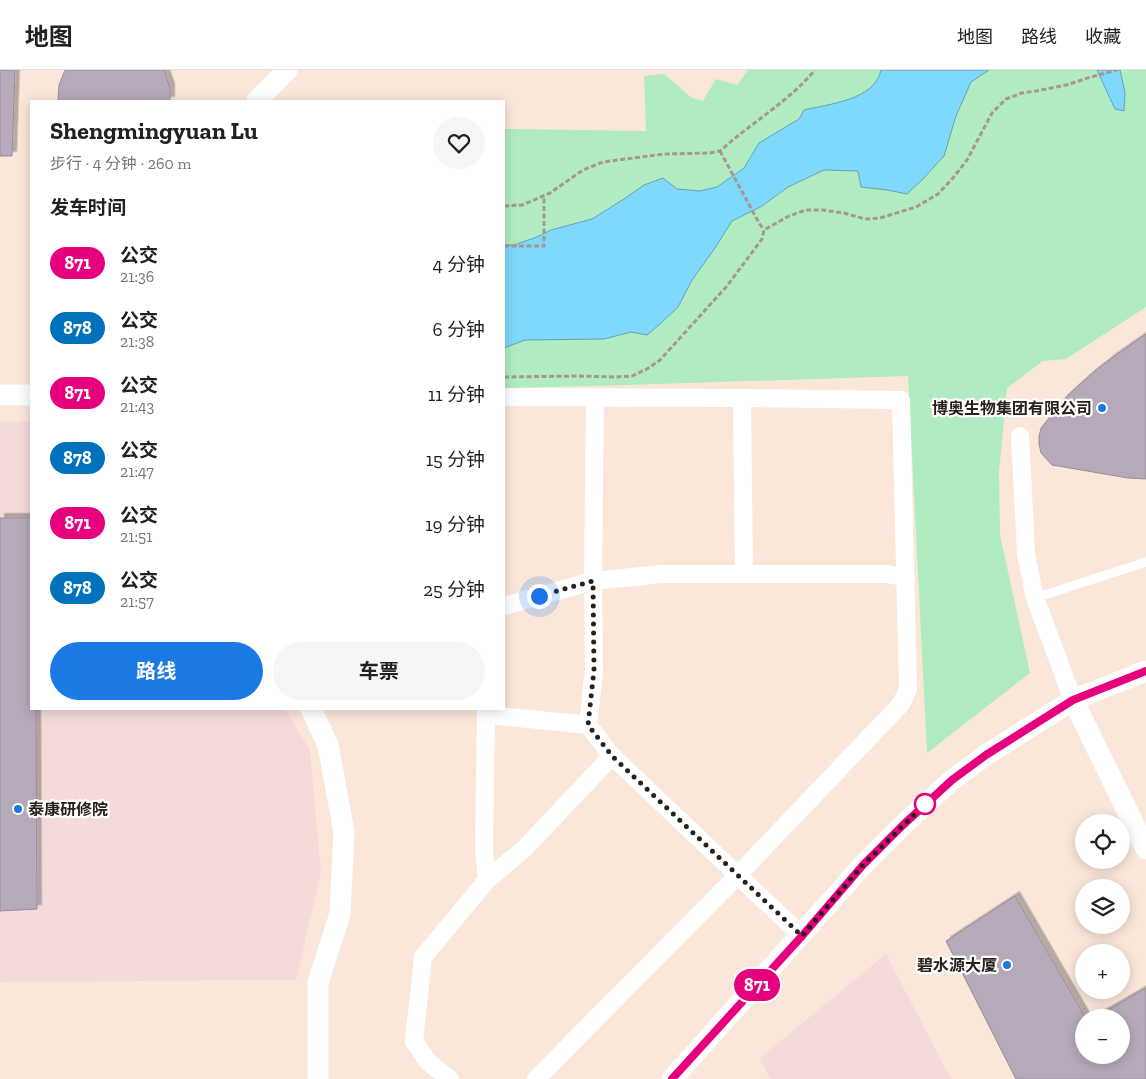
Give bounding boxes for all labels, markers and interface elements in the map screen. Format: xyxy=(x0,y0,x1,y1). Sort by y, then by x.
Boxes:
text: 地图 xyxy=(25,22,73,51)
text: 地图 xyxy=(957,26,993,48)
text: 路线 xyxy=(1021,26,1057,48)
text: 收藏 xyxy=(1085,26,1121,48)
text: Shengmingyuan Lu xyxy=(50,116,258,145)
button: heart xyxy=(433,117,485,169)
text: 步行 · 4 分钟 · 260 m xyxy=(50,154,191,173)
text: 发车时间 xyxy=(50,196,126,219)
text: 公交 xyxy=(120,244,158,267)
text: 871 xyxy=(65,252,90,274)
text: 4 分钟 xyxy=(432,253,485,276)
text: 21:36 xyxy=(120,267,154,286)
text: 公交 xyxy=(120,309,158,332)
text: 878 xyxy=(63,317,92,339)
text: 6 分钟 xyxy=(433,318,485,341)
text: 21:38 xyxy=(120,332,154,351)
text: 公交 xyxy=(120,374,158,397)
text: 871 xyxy=(65,382,90,404)
text: 11 分钟 xyxy=(428,383,485,406)
text: 21:43 xyxy=(120,397,154,416)
place label: 博奥生物集团有限公司 xyxy=(932,399,1092,418)
marker: 博奥生物集团有限公司 xyxy=(1096,402,1108,414)
text: 公交 xyxy=(120,439,158,462)
text: 878 xyxy=(63,447,92,469)
text: 15 分钟 xyxy=(426,448,485,471)
text: 21:47 xyxy=(120,462,154,481)
text: 公交 xyxy=(120,504,158,527)
text: 871 xyxy=(65,512,90,534)
text: 19 分钟 xyxy=(425,513,485,536)
text: 21:51 xyxy=(120,527,152,546)
text: 公交 xyxy=(120,569,158,592)
text: 878 xyxy=(63,577,92,599)
text: 25 分钟 xyxy=(423,578,485,601)
your location xyxy=(527,584,552,609)
text: 21:57 xyxy=(120,592,154,611)
button: 路线 xyxy=(50,642,263,700)
button: 车票 xyxy=(273,642,485,700)
unlabelled marker xyxy=(914,793,936,815)
place label: 泰康研修院 xyxy=(28,800,108,819)
marker: 泰康研修院 xyxy=(12,803,24,815)
map controls xyxy=(1075,814,1130,1064)
button: locate xyxy=(1075,814,1130,869)
button: layers xyxy=(1075,879,1130,934)
button: + xyxy=(1075,944,1130,999)
place label: 碧水源大厦 xyxy=(917,956,997,975)
marker: 碧水源大厦 xyxy=(1001,959,1013,971)
line badge: 871 xyxy=(728,969,786,1001)
text: 871 xyxy=(744,974,770,996)
button: − xyxy=(1075,1009,1130,1064)

